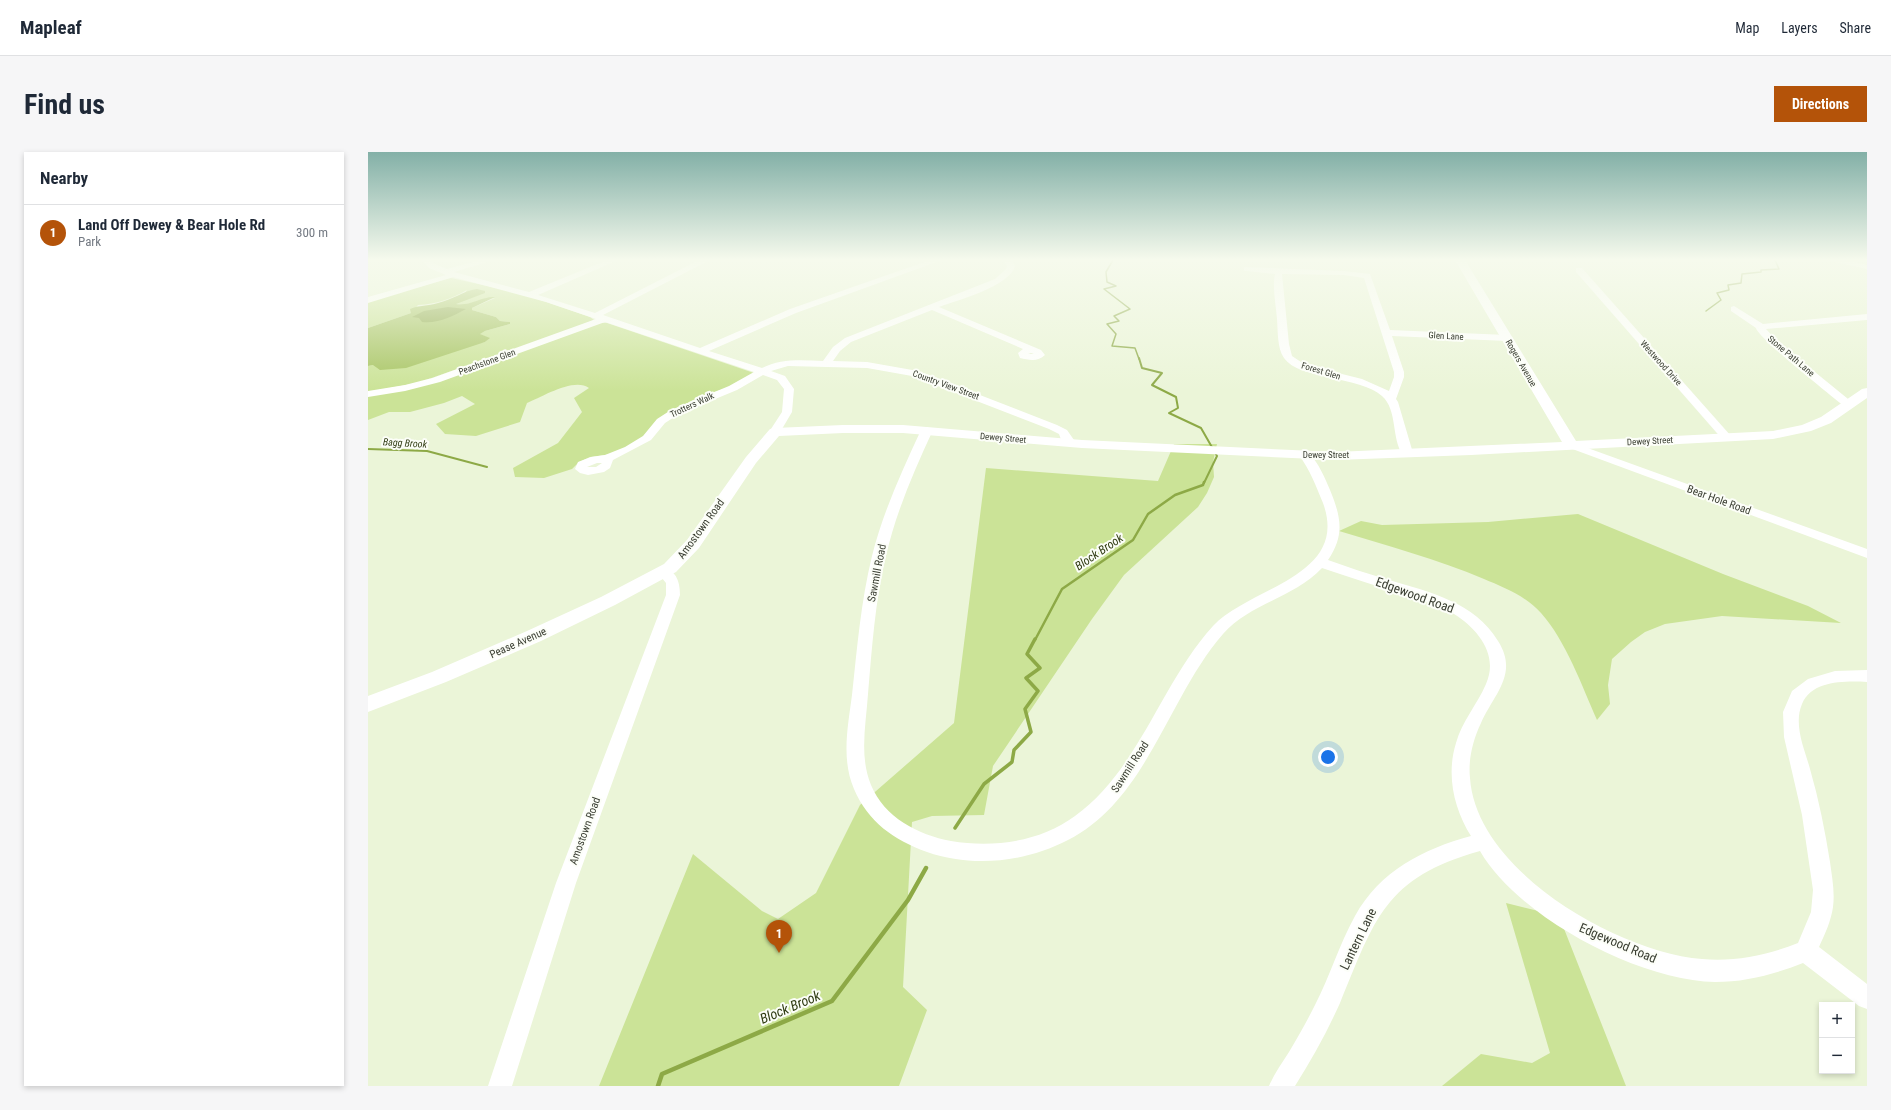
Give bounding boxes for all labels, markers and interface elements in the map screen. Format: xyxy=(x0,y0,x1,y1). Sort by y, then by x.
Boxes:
text: Mapleaf xyxy=(20,16,82,39)
text: Map xyxy=(1735,20,1759,36)
text: Layers xyxy=(1781,20,1818,36)
text: Share xyxy=(1840,20,1871,36)
button: Directions xyxy=(1774,86,1867,122)
text: Find us xyxy=(24,88,105,121)
text: Nearby xyxy=(40,168,88,188)
text: Land Off Dewey & Bear Hole Rd xyxy=(78,216,265,234)
text: 1 xyxy=(50,225,56,240)
text: 300 m xyxy=(296,225,328,240)
text: Park xyxy=(78,234,101,249)
street label: Glen Lane xyxy=(1428,330,1464,342)
street label: Stone Path Lane xyxy=(1766,334,1816,378)
street label: Rogers Avenue xyxy=(1503,338,1539,388)
street label: Westwood Drive xyxy=(1638,338,1684,388)
street label: Peachstone Glen xyxy=(457,347,517,377)
street label: Forest Glen xyxy=(1300,360,1342,382)
street label: Country View Street xyxy=(911,368,981,402)
street label: Trotters Walk xyxy=(669,391,715,419)
street label: Dewey Street xyxy=(980,431,1027,445)
street label: Dewey Street xyxy=(1627,435,1674,447)
water label: Bagg Brook xyxy=(383,436,428,450)
street label: Dewey Street xyxy=(1303,450,1349,460)
street label: Bear Hole Road xyxy=(1685,482,1753,518)
street label: Amostown Road xyxy=(675,496,727,562)
water label: Block Brook xyxy=(1072,530,1126,573)
street label: Sawmill Road xyxy=(865,543,889,603)
street label: Edgewood Road xyxy=(1374,574,1456,616)
street label: Pease Avenue xyxy=(488,625,548,661)
street label: Sawmill Road xyxy=(1109,739,1151,795)
your location xyxy=(1318,747,1338,767)
street label: Amostown Road xyxy=(567,795,603,867)
street label: Lantern Lane xyxy=(1337,906,1379,972)
pin: 1 xyxy=(766,920,792,953)
street label: Edgewood Road xyxy=(1577,920,1659,966)
water label: Block Brook xyxy=(757,987,823,1027)
map controls xyxy=(1819,1002,1855,1074)
button: + xyxy=(1819,1002,1855,1038)
button: − xyxy=(1819,1038,1855,1074)

